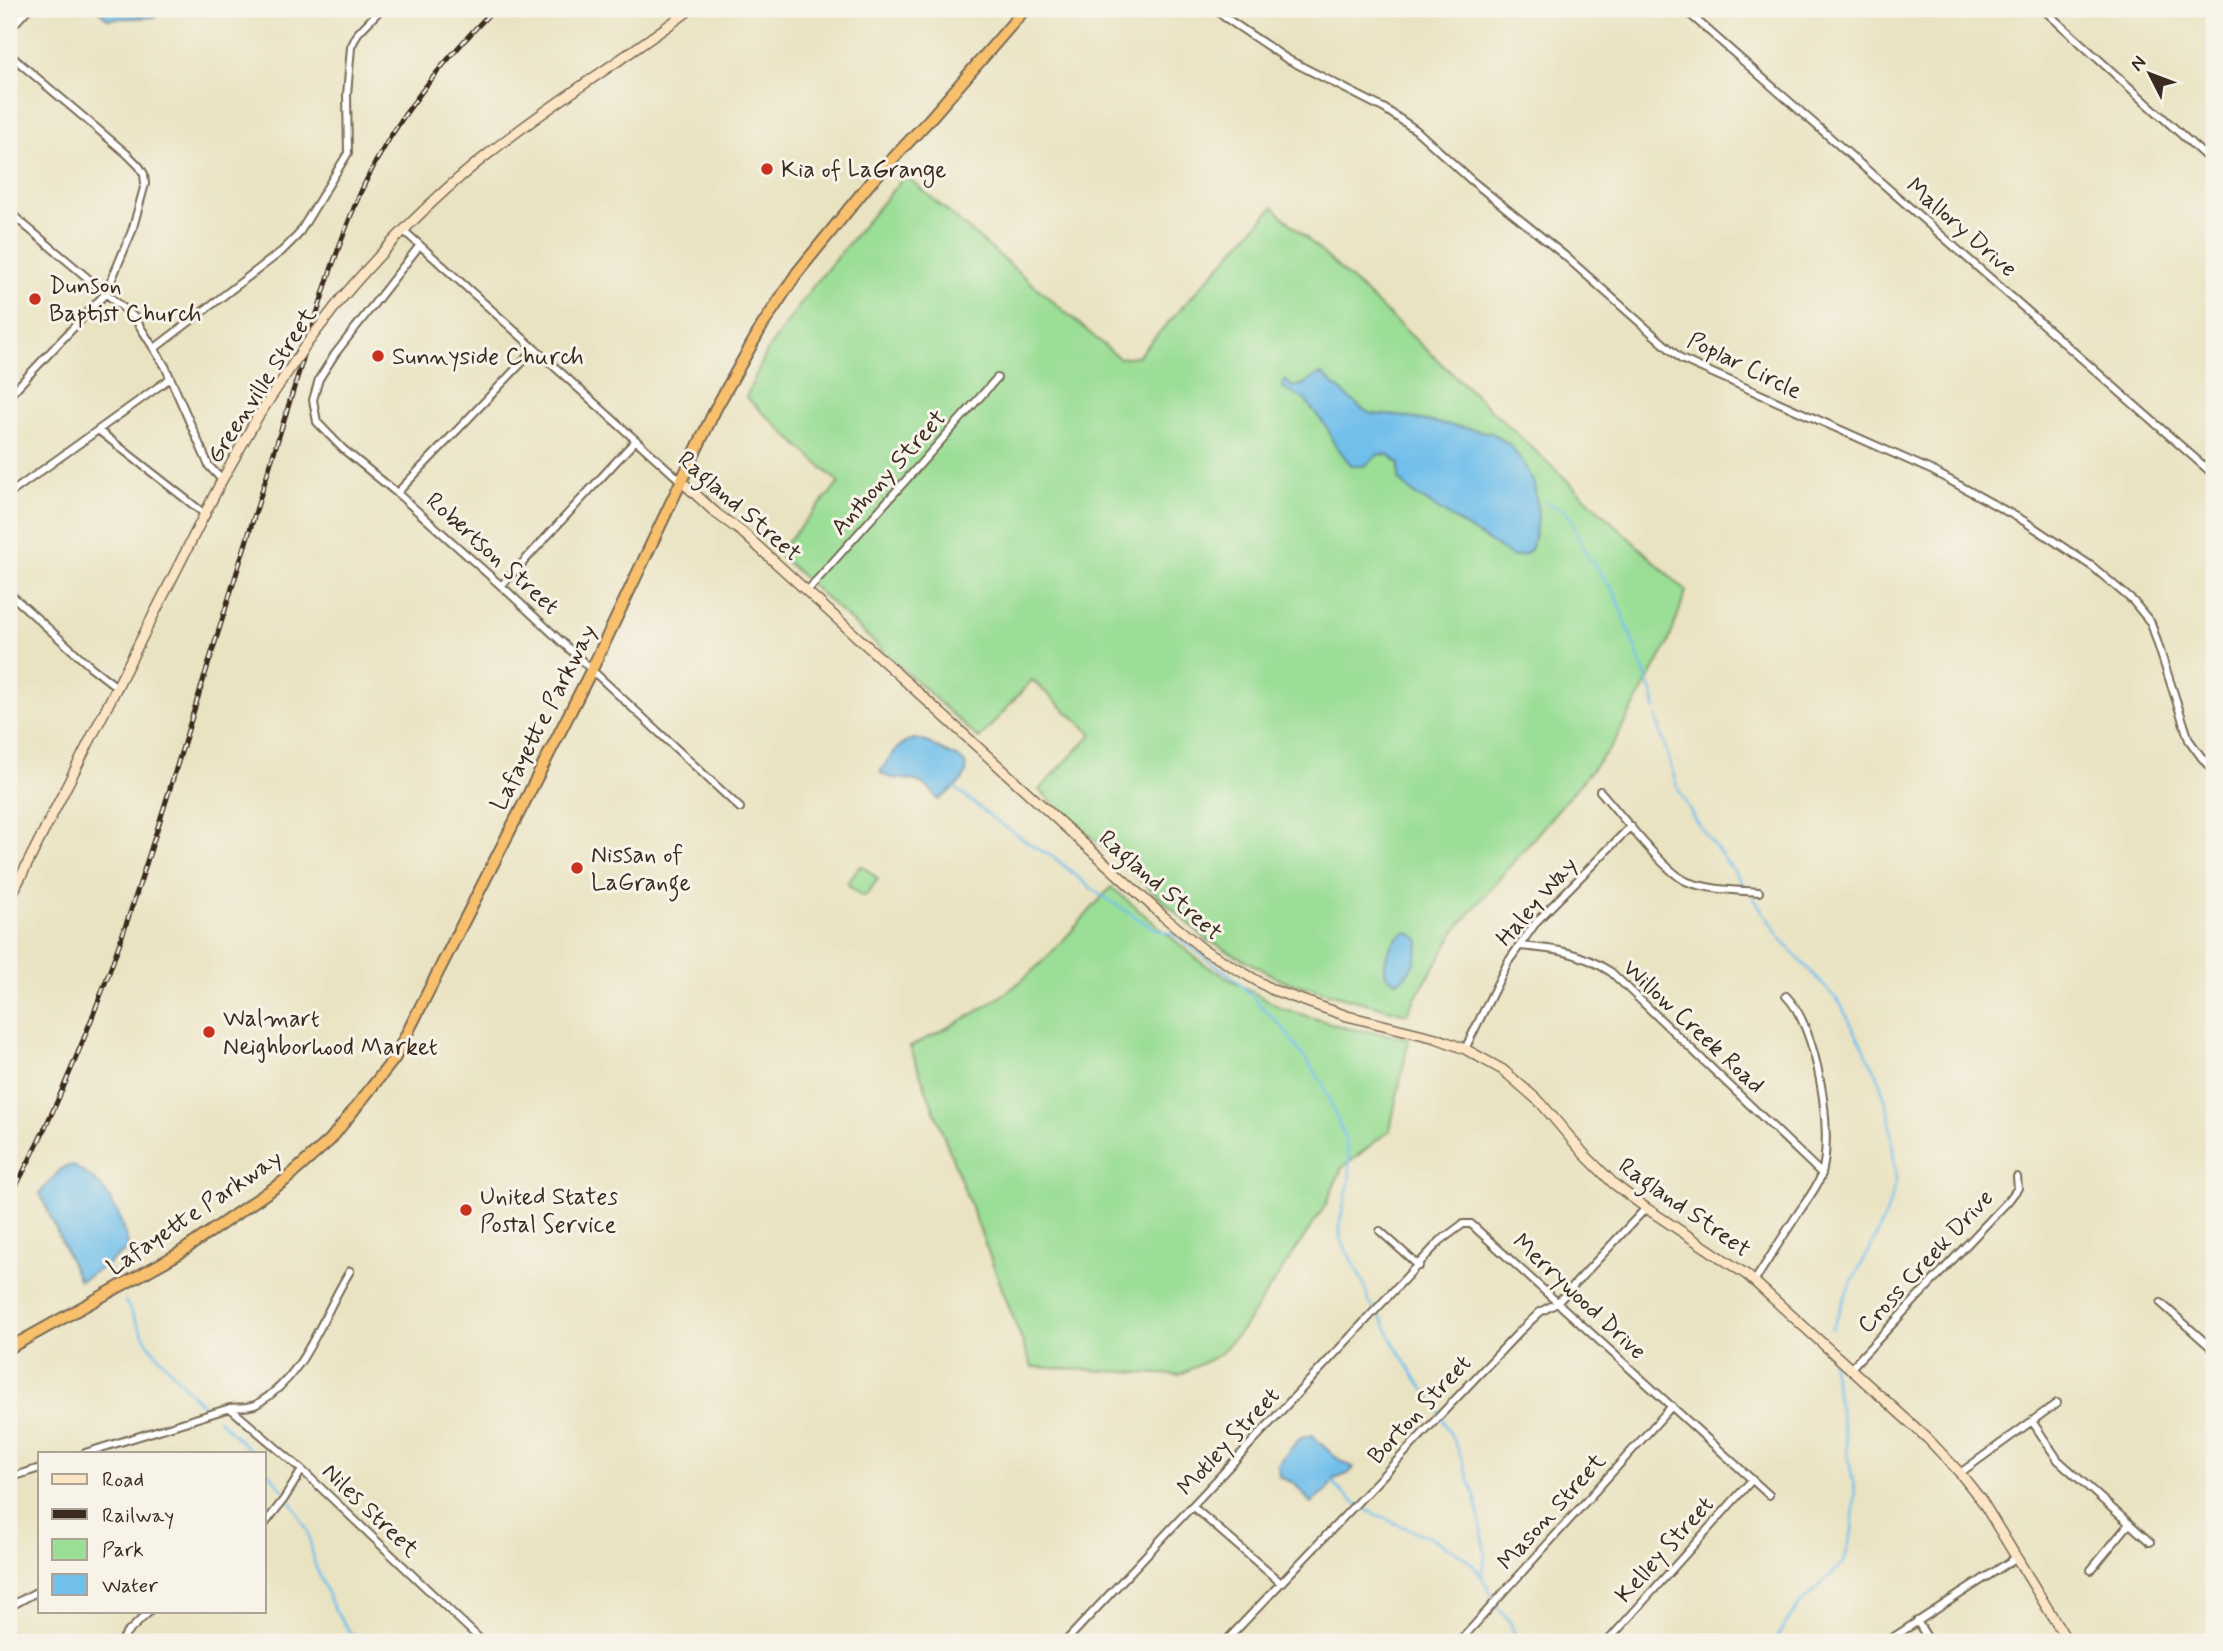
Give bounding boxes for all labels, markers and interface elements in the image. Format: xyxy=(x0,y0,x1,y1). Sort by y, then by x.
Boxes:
north arrow xyxy=(2114,38,2184,108)
text: N xyxy=(2125,51,2152,77)
place label: Kia of LaGrange xyxy=(781,155,946,188)
marker: Kia of LaGrange xyxy=(759,161,775,177)
street label: Mallory Drive xyxy=(1899,171,2023,285)
place label: Dunson Baptist Church xyxy=(49,271,202,330)
marker: Dunson Baptist Church xyxy=(27,291,43,307)
street label: Greenville Street xyxy=(200,302,324,470)
street label: Poplar Circle xyxy=(1682,325,1807,407)
place label: Sunnyside Church xyxy=(392,342,584,373)
marker: Sunnyside Church xyxy=(370,348,386,364)
street label: Anthony Street xyxy=(824,404,954,542)
street label: Ragland Street xyxy=(669,445,808,572)
street label: Robertson Street xyxy=(419,486,565,622)
street label: Lafayette Parkway xyxy=(484,619,605,816)
street label: Ragland Street xyxy=(1090,824,1229,951)
place label: Nissan of LaGrange xyxy=(591,840,691,902)
street label: Haley Way xyxy=(1490,851,1585,953)
marker: Nissan of LaGrange xyxy=(569,860,585,876)
street label: Willow Creek Road xyxy=(1615,953,1771,1101)
place label: Walmart Neighborhood Market xyxy=(223,1004,438,1063)
marker: Walmart Neighborhood Market xyxy=(201,1024,217,1040)
street label: Lafayette Parkway xyxy=(101,1143,288,1283)
street label: Ragland Street xyxy=(1610,1151,1756,1268)
place label: United States Postal Service xyxy=(480,1182,618,1241)
street label: Cross Creek Drive xyxy=(1851,1183,2001,1341)
marker: United States Postal Service xyxy=(458,1202,474,1218)
street label: Merrywood Drive xyxy=(1505,1227,1653,1367)
street label: Borton Street xyxy=(1361,1349,1479,1471)
street label: Motley Street xyxy=(1171,1381,1287,1503)
street label: Mason Street xyxy=(1491,1447,1613,1577)
legend xyxy=(38,1452,266,1612)
street label: Niles Street xyxy=(315,1457,425,1565)
text: Road xyxy=(102,1466,144,1494)
street label: Kelley Street xyxy=(1609,1490,1721,1610)
text: Railway xyxy=(102,1502,174,1530)
text: Park xyxy=(102,1536,144,1564)
text: Water xyxy=(102,1572,158,1600)

